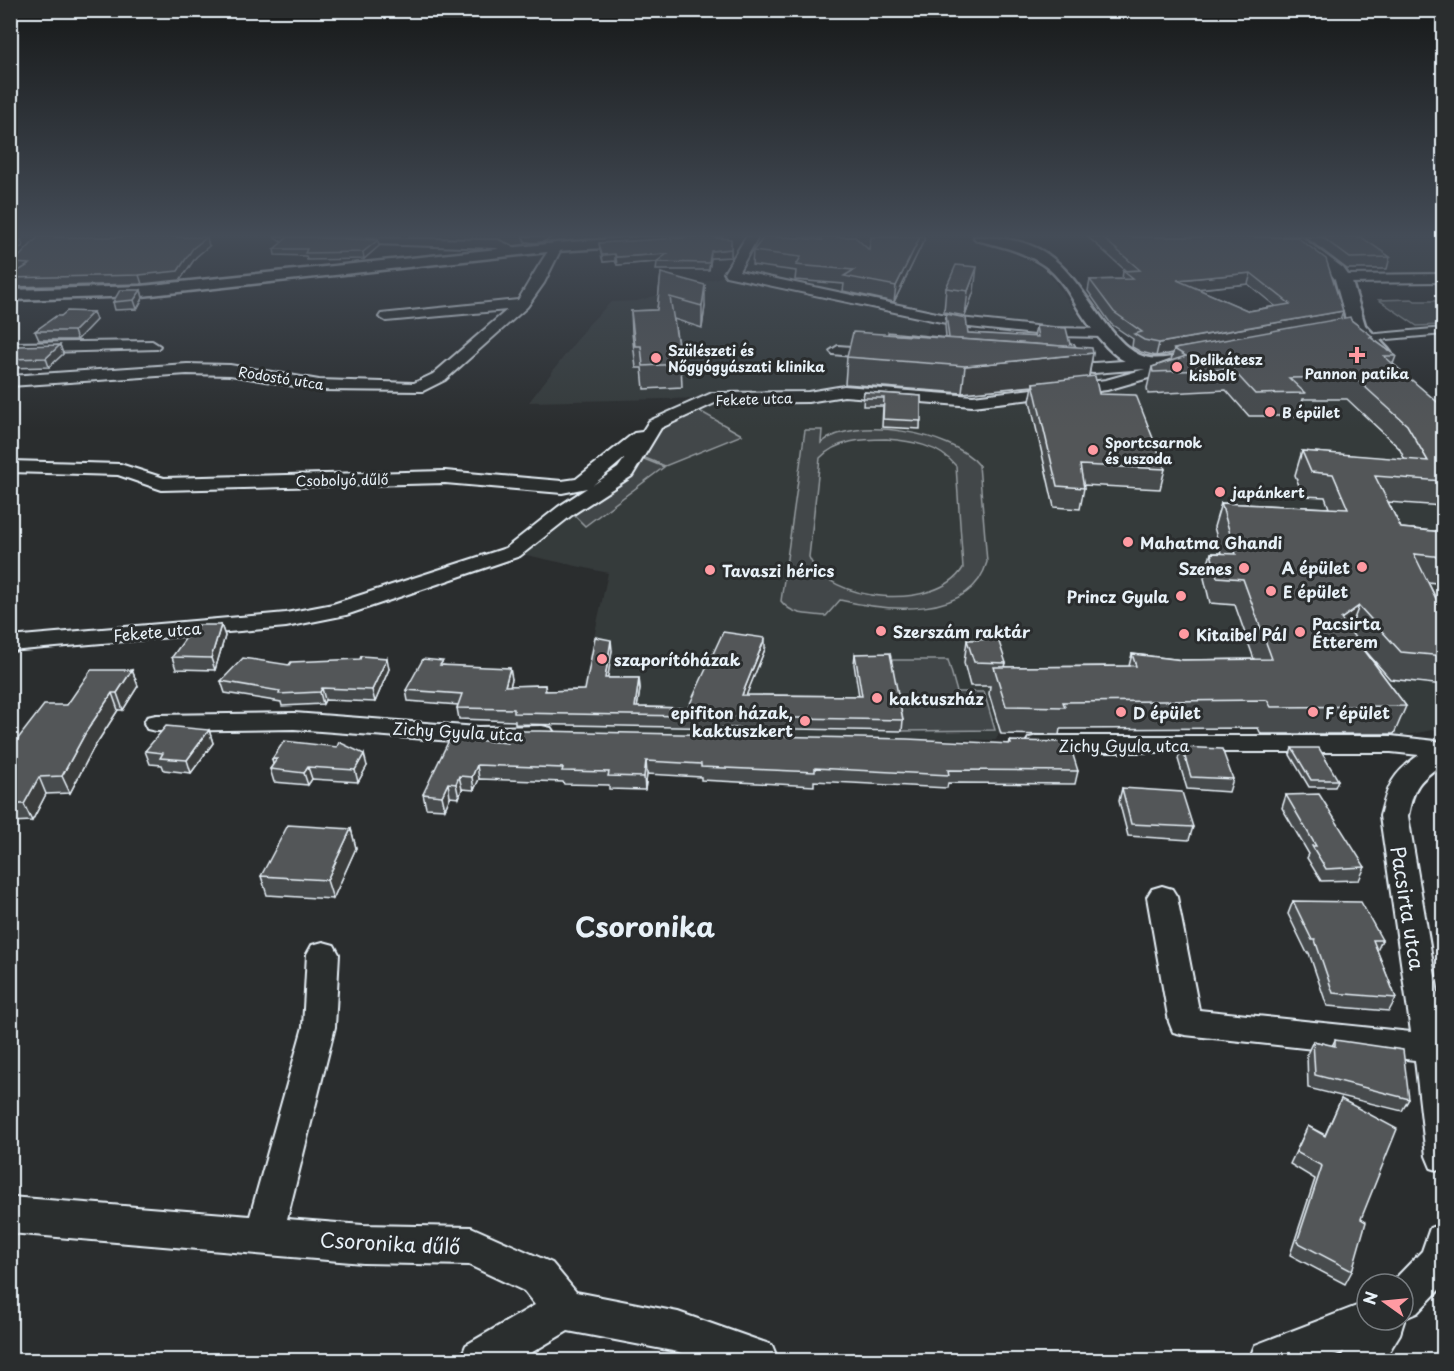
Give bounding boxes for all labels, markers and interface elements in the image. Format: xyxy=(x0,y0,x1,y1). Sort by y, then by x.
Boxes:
place label: Szülészeti és Nőgyógyászati klinika xyxy=(668,340,825,377)
marker: Pannon patika xyxy=(1350,348,1364,362)
place label: Delikátesz kisbolt xyxy=(1189,349,1263,386)
marker: Szülészeti és Nőgyógyászati klinika xyxy=(649,351,663,365)
marker: Delikátesz kisbolt xyxy=(1170,360,1184,374)
street label: Rodostó utca xyxy=(237,361,326,395)
place label: Pannon patika xyxy=(1305,363,1409,384)
street label: Fekete utca xyxy=(715,387,793,411)
place label: B épület xyxy=(1282,402,1340,423)
marker: B épület xyxy=(1263,405,1277,419)
place label: Sportcsarnok és uszoda xyxy=(1105,432,1203,469)
marker: Sportcsarnok és uszoda xyxy=(1086,443,1100,457)
street label: Csobolyó dűlő xyxy=(296,469,389,491)
place label: japánkert xyxy=(1230,482,1305,503)
marker: japánkert xyxy=(1213,485,1227,499)
place label: Mahatma Ghandi xyxy=(1140,530,1283,554)
marker: Mahatma Ghandi xyxy=(1121,535,1135,549)
place label: A épület xyxy=(1282,555,1350,579)
place label: Szenes xyxy=(1178,556,1232,580)
place label: Tavaszi hérics xyxy=(722,558,834,582)
marker: A épület xyxy=(1355,560,1369,574)
marker: Szenes xyxy=(1237,561,1251,575)
marker: Tavaszi hérics xyxy=(703,563,717,577)
place label: E épület xyxy=(1283,579,1349,603)
place label: Princz Gyula xyxy=(1067,584,1170,608)
marker: E épület xyxy=(1264,584,1278,598)
marker: Princz Gyula xyxy=(1174,589,1188,603)
place label: Pacsirta Étterem xyxy=(1312,611,1381,653)
street label: Fekete utca xyxy=(112,615,202,647)
place label: Szerszám raktár xyxy=(893,619,1031,643)
place label: Kitaibel Pál xyxy=(1196,622,1287,646)
marker: Szerszám raktár xyxy=(874,624,888,638)
marker: Pacsirta Étterem xyxy=(1293,625,1307,639)
marker: Kitaibel Pál xyxy=(1177,627,1191,641)
place label: szaporítóházak xyxy=(614,647,741,671)
marker: szaporítóházak xyxy=(595,652,609,666)
place label: kaktuszház xyxy=(889,686,983,710)
marker: kaktuszház xyxy=(870,691,884,705)
place label: epifiton házak, kaktuszkert xyxy=(671,700,793,742)
place label: D épület xyxy=(1133,700,1201,724)
place label: F épület xyxy=(1325,700,1390,724)
marker: D épület xyxy=(1114,705,1128,719)
marker: F épület xyxy=(1306,705,1320,719)
marker: epifiton házak, kaktuszkert xyxy=(798,714,812,728)
street label: Zichy Gyula utca xyxy=(392,716,524,746)
street label: Zichy Gyula utca xyxy=(1059,733,1189,757)
street label: Pacsirta utca xyxy=(1383,844,1433,973)
district label: Csoronika xyxy=(575,905,715,946)
street label: Csoronika dűlő xyxy=(319,1224,461,1262)
north arrow xyxy=(1355,1272,1415,1332)
text: N xyxy=(1356,1289,1383,1307)

